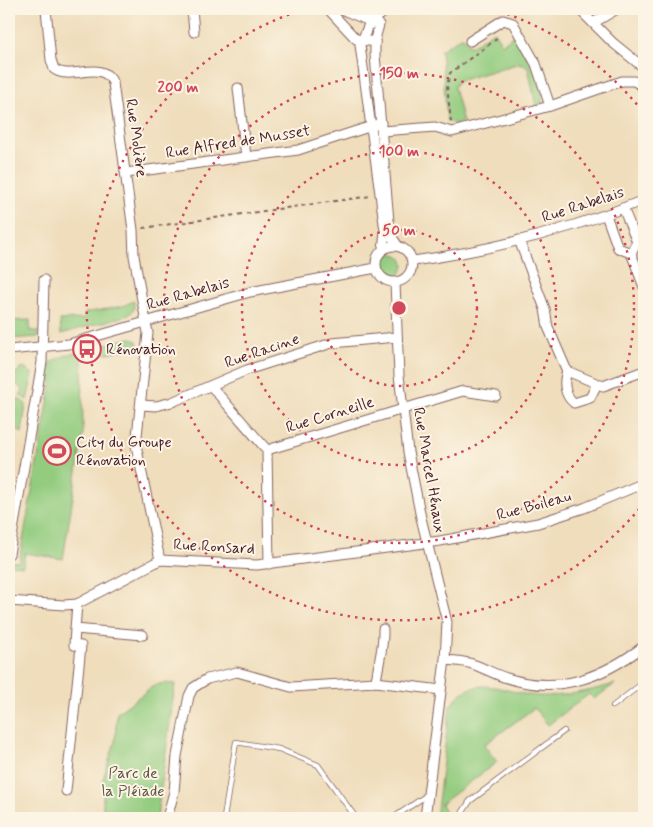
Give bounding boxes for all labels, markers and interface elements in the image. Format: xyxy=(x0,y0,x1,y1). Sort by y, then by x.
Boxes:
text: 150 m xyxy=(379,64,419,84)
text: 200 m xyxy=(158,78,199,98)
street label: Rue Molière xyxy=(120,97,152,179)
street label: Rue Alfred de Musset xyxy=(164,120,312,164)
text: 100 m xyxy=(379,142,419,162)
street label: Rue Rabelais xyxy=(539,182,627,228)
text: 50 m xyxy=(382,221,416,241)
street label: Rue Rabelais xyxy=(144,272,232,316)
centre of rings xyxy=(390,299,408,317)
street label: Rue Racine xyxy=(222,328,302,374)
bus stop icon: Rénovation xyxy=(72,334,102,364)
place label: Rénovation xyxy=(106,339,176,360)
street label: Rue Corneille xyxy=(283,392,377,438)
street label: Rue Marcel Hénaux xyxy=(408,406,450,534)
place label: City du Groupe Rénovation xyxy=(76,432,172,471)
sports icon: City du Groupe Rénovation xyxy=(42,436,72,466)
street label: Rue Boileau xyxy=(494,486,574,526)
street label: Rue Ronsard xyxy=(173,534,255,560)
park label: Parc de la Pléïade xyxy=(101,763,165,802)

